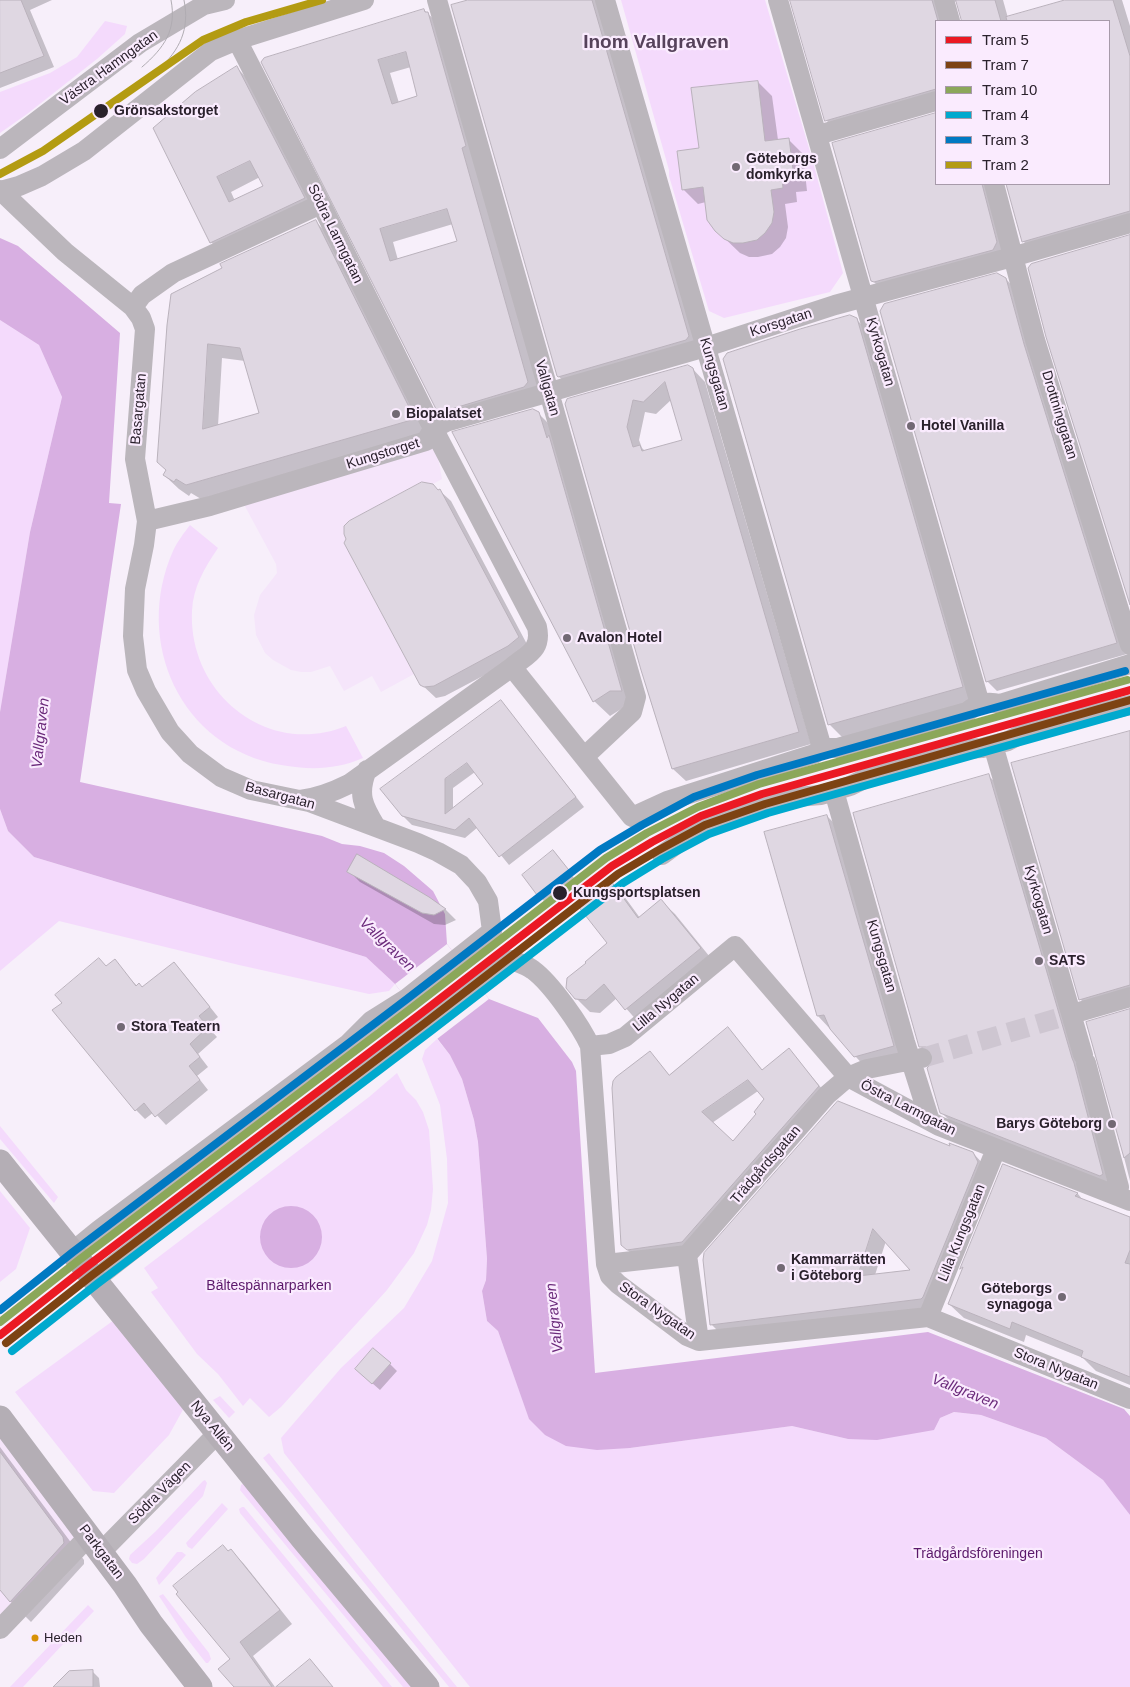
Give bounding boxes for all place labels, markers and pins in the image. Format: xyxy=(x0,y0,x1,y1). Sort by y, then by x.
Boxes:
marker: Grönsakstorget xyxy=(92,102,110,120)
place label: Grönsakstorget xyxy=(114,103,218,119)
place label: Göteborgs domkyrka xyxy=(746,151,817,184)
marker: Göteborgs domkyrka xyxy=(730,161,742,173)
place label: Biopalatset xyxy=(406,406,481,422)
marker: Biopalatset xyxy=(390,408,402,420)
place label: Hotel Vanilla xyxy=(921,418,1004,434)
marker: Hotel Vanilla xyxy=(905,420,917,432)
place label: Avalon Hotel xyxy=(577,630,662,646)
marker: Avalon Hotel xyxy=(561,632,573,644)
marker: Kungsportsplatsen xyxy=(551,884,569,902)
place label: Kungsportsplatsen xyxy=(573,885,701,901)
place label: SATS xyxy=(1049,953,1085,969)
marker: SATS xyxy=(1033,955,1045,967)
place label: Stora Teatern xyxy=(131,1019,220,1035)
marker: Stora Teatern xyxy=(115,1021,127,1033)
place label: Barys Göteborg xyxy=(996,1116,1102,1132)
marker: Barys Göteborg xyxy=(1106,1118,1118,1130)
place label: Kammarrätten i Göteborg xyxy=(791,1252,886,1284)
marker: Kammarrätten i Göteborg xyxy=(775,1262,787,1274)
place label: Göteborgs synagoga xyxy=(981,1281,1052,1314)
marker: Göteborgs synagoga xyxy=(1056,1291,1068,1303)
place label: Heden xyxy=(44,1630,82,1646)
marker: Heden xyxy=(30,1633,40,1643)

